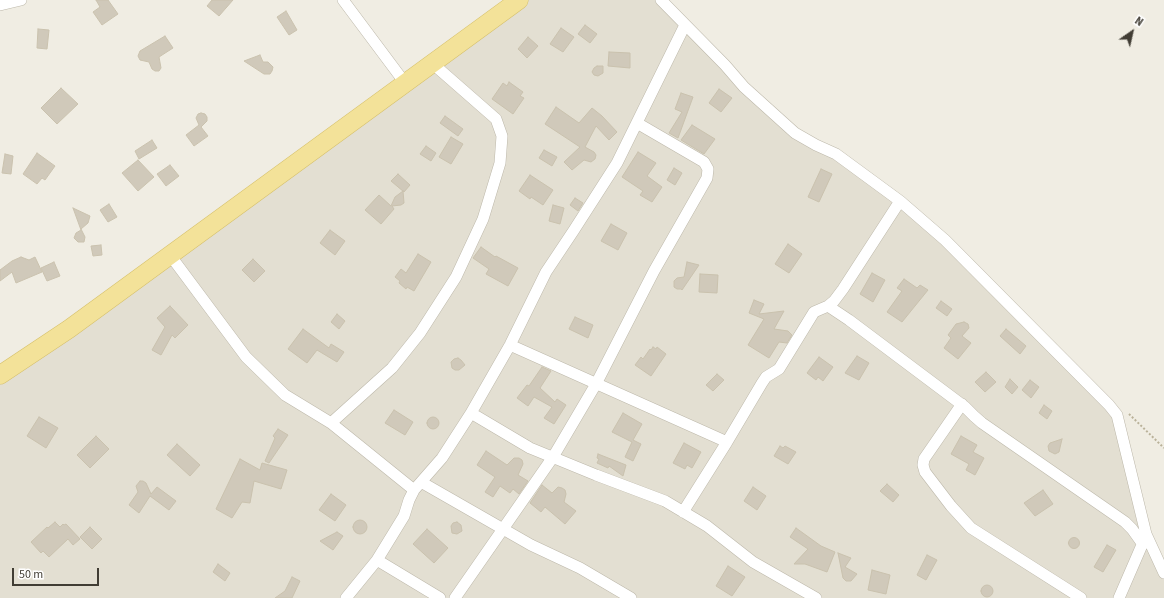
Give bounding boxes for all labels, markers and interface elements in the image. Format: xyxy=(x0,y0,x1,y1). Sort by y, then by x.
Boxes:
north arrow xyxy=(1112,12,1152,52)
text: N xyxy=(1132,13,1146,30)
scale bar xyxy=(14,560,101,586)
text: 50 m xyxy=(19,566,43,583)

